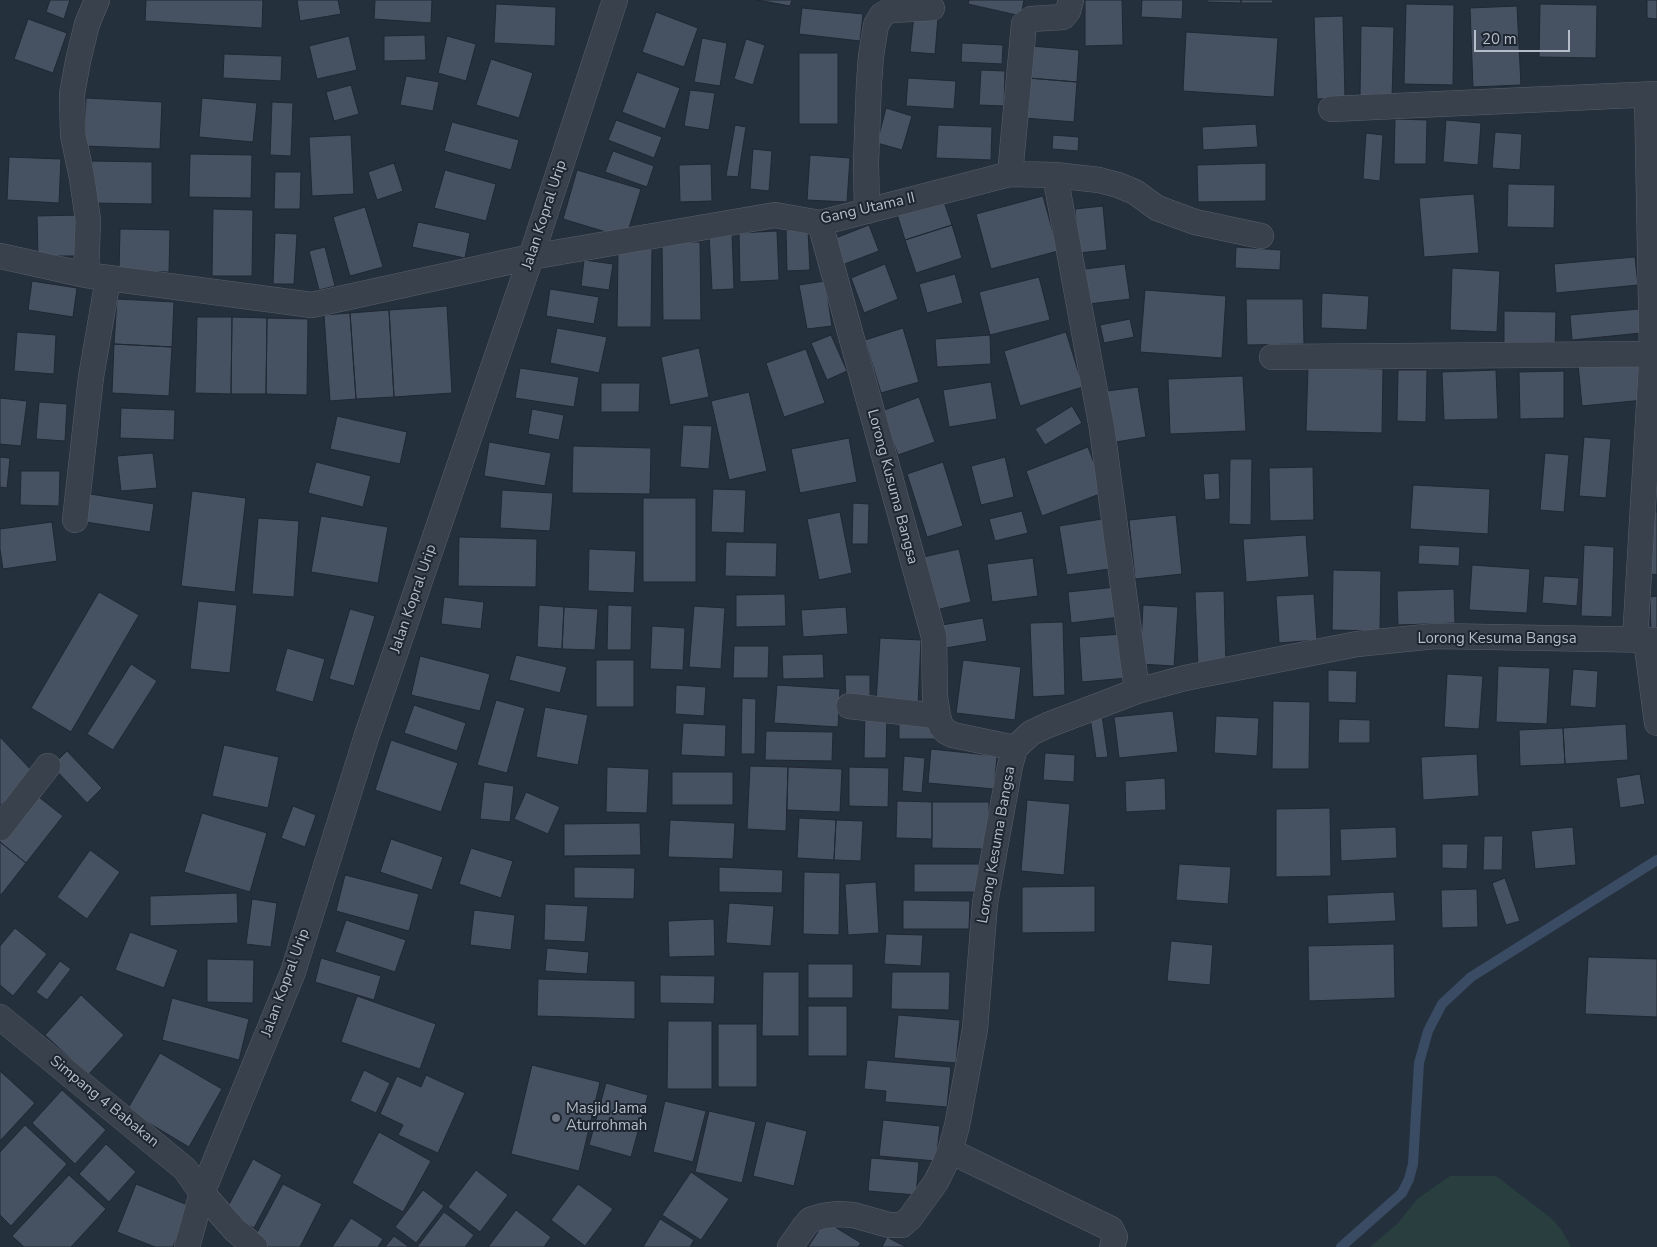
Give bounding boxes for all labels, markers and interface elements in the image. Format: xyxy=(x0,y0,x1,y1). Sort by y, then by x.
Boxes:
scale bar xyxy=(1477,20,1573,52)
text: 20 m xyxy=(1482,29,1517,49)
street label: Jalan Kopral Urip xyxy=(519,158,571,272)
street label: Gang Utama II xyxy=(819,189,917,229)
street label: Lorong Kusuma Bangsa xyxy=(863,408,921,566)
street label: Jalan Kopral Urip xyxy=(387,542,441,656)
street label: Lorong Kesuma Bangsa xyxy=(1417,630,1577,648)
street label: Lorong Kesuma Bangsa xyxy=(974,765,1020,925)
street label: Jalan Kopral Urip xyxy=(258,926,314,1040)
street label: Simpang 4 Babakan xyxy=(46,1053,162,1151)
place label: Masjid Jama Aturrohmah xyxy=(566,1100,647,1135)
marker: Masjid Jama Aturrohmah xyxy=(550,1112,562,1124)

